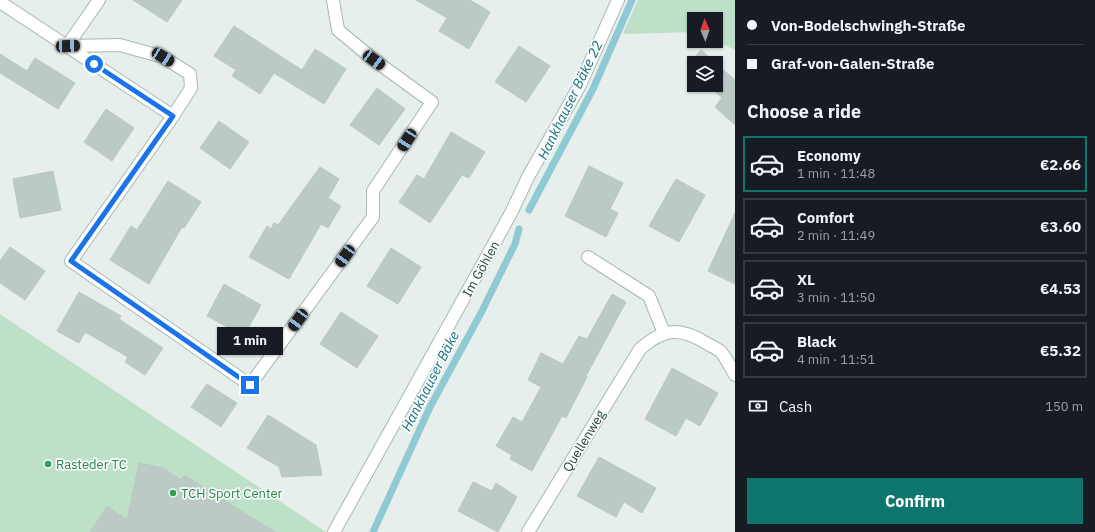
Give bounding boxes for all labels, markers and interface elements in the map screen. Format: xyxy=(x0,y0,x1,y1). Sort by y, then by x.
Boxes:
north arrow xyxy=(687,12,723,48)
map controls xyxy=(687,12,723,92)
text: Von-Bodelschwingh-Straße xyxy=(771,16,966,35)
water label: Hankhauser Bäke 22 xyxy=(533,38,607,162)
car xyxy=(56,40,80,52)
car xyxy=(150,46,176,68)
car xyxy=(361,48,387,72)
text: Graf-von-Galen-Straße xyxy=(771,54,934,73)
route start xyxy=(85,55,103,73)
button: layers xyxy=(687,56,723,92)
text: Choose a ride xyxy=(747,100,861,123)
car xyxy=(395,127,419,153)
icon: car xyxy=(749,146,785,182)
text: Economy xyxy=(797,146,861,165)
text: €2.66 xyxy=(1040,155,1081,174)
text: 1 min · 11:48 xyxy=(797,165,875,182)
icon: car xyxy=(749,208,785,244)
text: Comfort xyxy=(797,208,854,227)
text: €3.60 xyxy=(1040,217,1081,236)
text: 2 min · 11:49 xyxy=(797,227,875,244)
street label: Im Göhlen xyxy=(459,238,503,300)
car xyxy=(333,243,357,269)
icon: car xyxy=(749,270,785,306)
text: XL xyxy=(797,270,815,289)
text: €4.53 xyxy=(1040,279,1081,298)
text: 3 min · 11:50 xyxy=(797,289,875,306)
car xyxy=(286,307,310,333)
callout: 1 min xyxy=(217,327,283,355)
water label: Hankhauser Bäke xyxy=(397,328,463,434)
text: 1 min xyxy=(233,332,267,349)
icon: car xyxy=(749,332,785,368)
text: Black xyxy=(797,332,837,351)
text: €5.32 xyxy=(1040,341,1081,360)
text: 4 min · 11:51 xyxy=(797,351,875,368)
route end xyxy=(241,376,259,394)
icon: cash xyxy=(747,395,769,417)
text: Cash xyxy=(779,397,812,416)
text: 150 m xyxy=(1045,398,1083,415)
street label: Quellenweg xyxy=(559,407,609,475)
place label: Rasteder TC xyxy=(56,456,127,473)
marker: Rasteder TC xyxy=(43,459,53,469)
button: Confirm xyxy=(747,478,1083,524)
place label: TCH Sport Center xyxy=(181,485,283,502)
marker: TCH Sport Center xyxy=(168,488,178,498)

